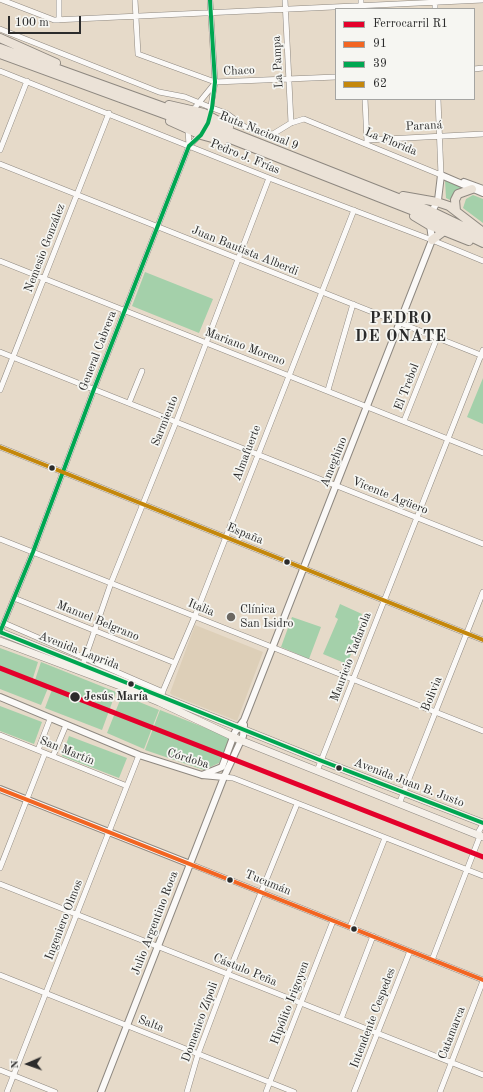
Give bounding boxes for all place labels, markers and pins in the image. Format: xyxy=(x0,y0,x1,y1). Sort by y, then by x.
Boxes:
unlabelled marker xyxy=(47,463,57,473)
unlabelled marker xyxy=(282,557,292,567)
place label: Clínica San Isidro xyxy=(240,603,294,631)
marker: Clínica San Isidro xyxy=(225,611,237,623)
unlabelled marker xyxy=(126,679,136,689)
marker: Jesús María xyxy=(68,690,82,704)
place label: Jesús María xyxy=(84,690,148,704)
unlabelled marker xyxy=(334,763,344,773)
unlabelled marker xyxy=(225,875,235,885)
unlabelled marker xyxy=(349,924,359,934)

